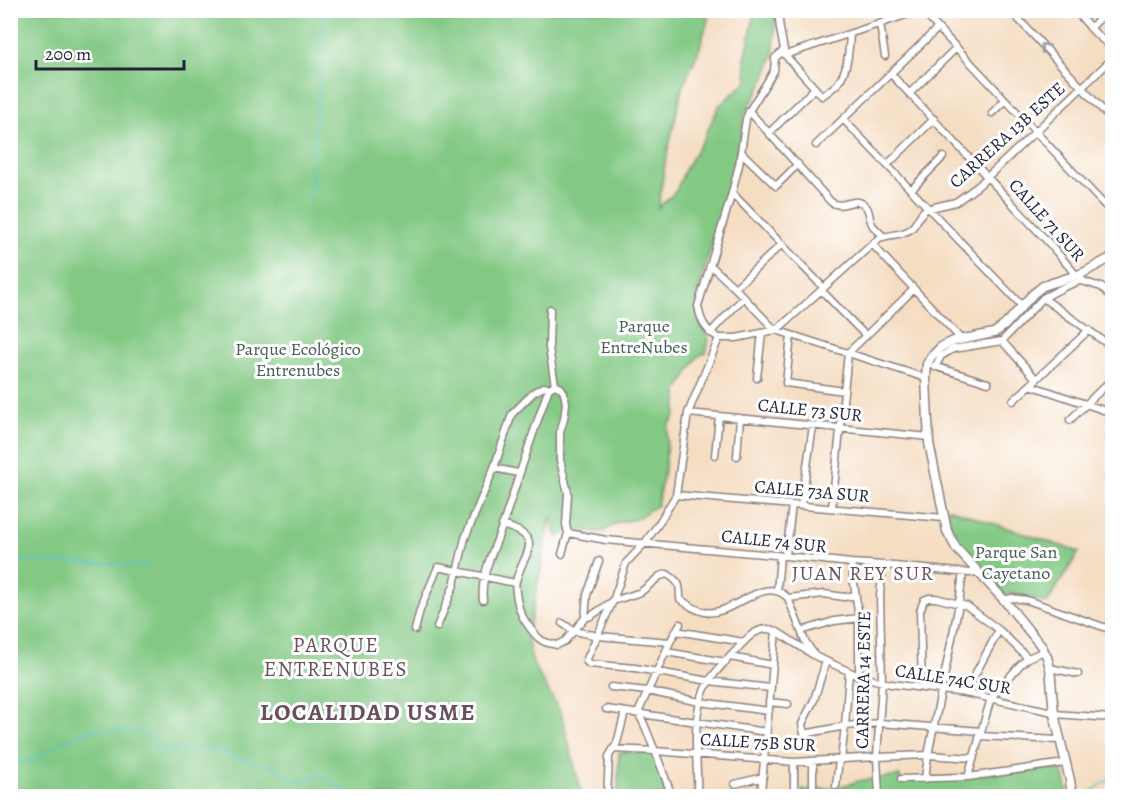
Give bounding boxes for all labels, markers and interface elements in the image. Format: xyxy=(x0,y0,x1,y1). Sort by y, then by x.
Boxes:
scale bar xyxy=(36,33,184,71)
text: 200 m xyxy=(45,42,91,66)
one-way arrow xyxy=(1040,43,1051,54)
street label: CARRERA 13B ESTE xyxy=(944,77,1070,193)
street label: CALLE 71 SUR xyxy=(1003,173,1091,267)
park label: Parque EntreNubes xyxy=(600,314,688,359)
park label: Parque Ecológico Entrenubes xyxy=(235,337,361,382)
street label: CALLE 73 SUR xyxy=(757,393,863,427)
street label: CALLE 73A SUR xyxy=(753,474,871,508)
street label: CALLE 74 SUR xyxy=(720,524,828,558)
park label: Parque San Cayetano xyxy=(975,540,1058,585)
district label: JUAN REY SUR xyxy=(792,560,934,587)
street label: CARRERA 14 ESTE xyxy=(850,611,876,749)
district label: PARQUE ENTRENUBES xyxy=(264,631,408,683)
street label: CALLE 74C SUR xyxy=(893,658,1013,700)
district label: LOCALIDAD USME xyxy=(260,696,476,728)
street label: CALLE 75B SUR xyxy=(699,727,817,757)

